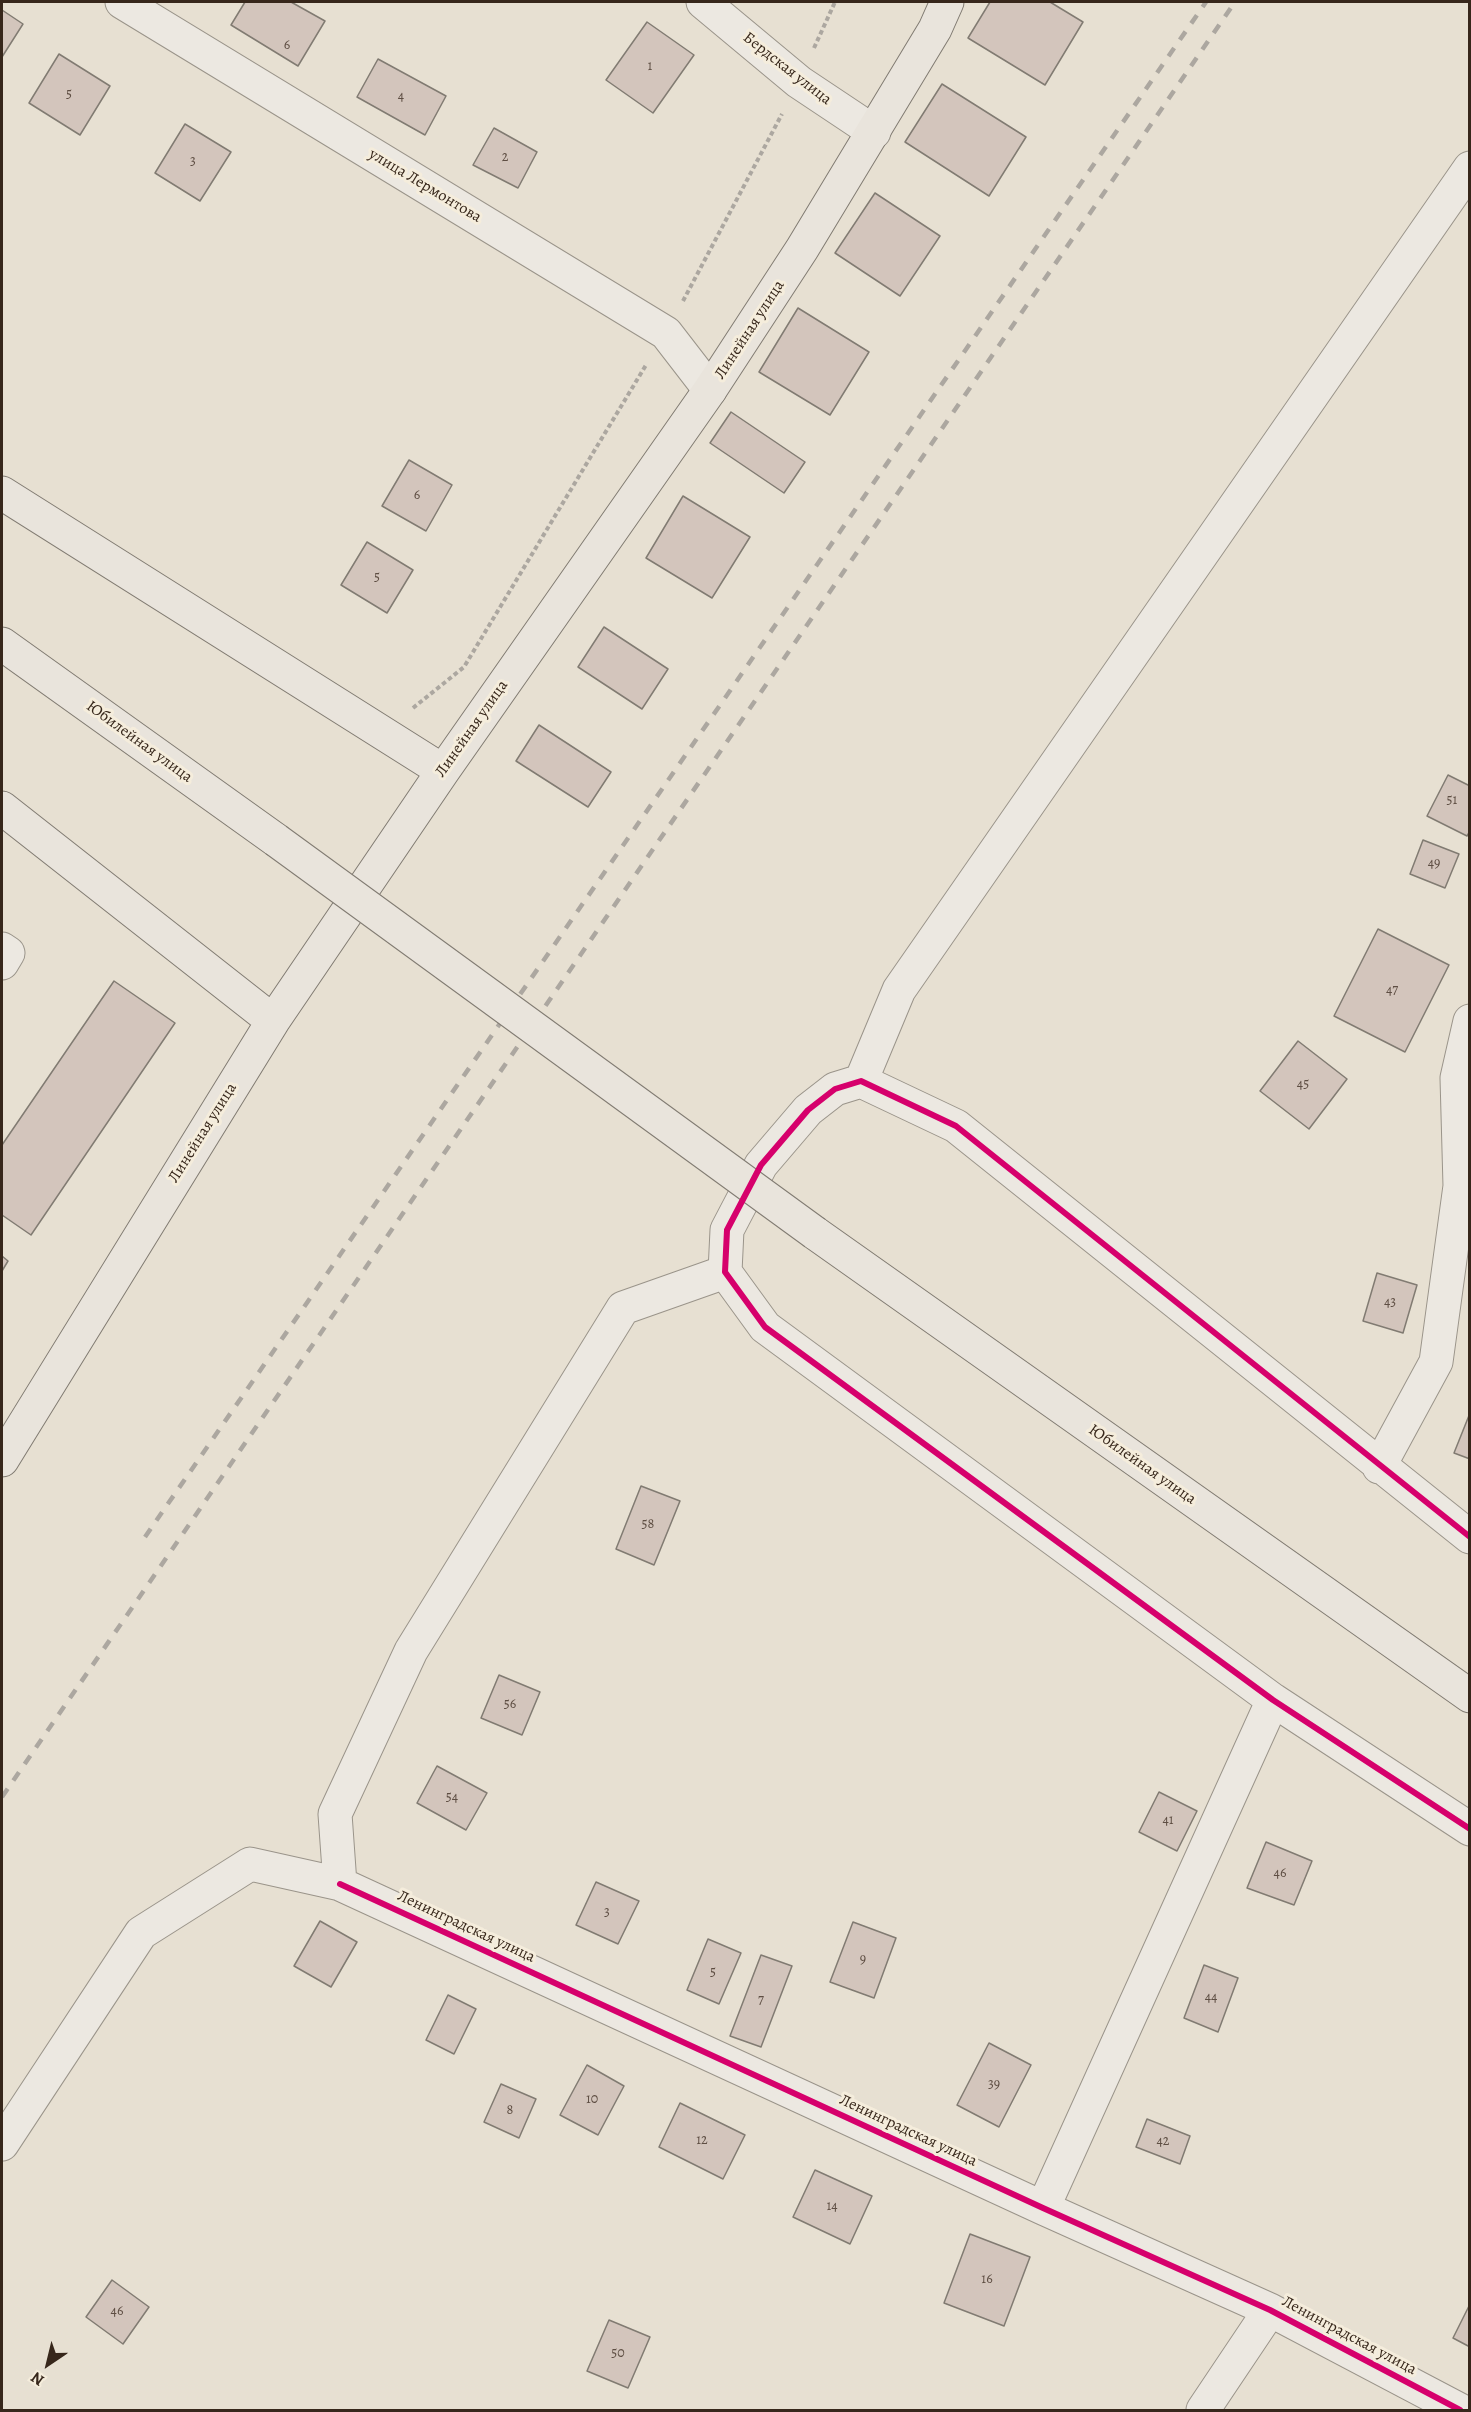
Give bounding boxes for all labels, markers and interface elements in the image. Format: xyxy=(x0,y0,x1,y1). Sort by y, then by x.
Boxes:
street label: Бердская улица xyxy=(739,28,835,110)
house number: 6 xyxy=(284,38,290,54)
house number: 1 xyxy=(648,59,652,75)
house number: 5 xyxy=(66,87,72,103)
house number: 4 xyxy=(398,89,404,105)
street label: улица Лермонтова xyxy=(365,145,485,227)
house number: 2 xyxy=(502,150,508,166)
house number: 3 xyxy=(190,154,196,170)
street label: Линейная улица xyxy=(711,277,789,383)
house number: 6 xyxy=(414,488,420,504)
house number: 5 xyxy=(374,570,380,586)
street label: Линейная улица xyxy=(431,677,513,781)
street label: Юбилейная улица xyxy=(82,697,196,787)
house number: 51 xyxy=(1447,793,1457,809)
house number: 49 xyxy=(1428,856,1440,872)
house number: 47 xyxy=(1386,983,1398,999)
house number: 45 xyxy=(1297,1077,1309,1093)
street label: Линейная улица xyxy=(165,1080,241,1186)
house number: 43 xyxy=(1384,1295,1396,1311)
street label: Юбилейная улица xyxy=(1085,1421,1199,1509)
house number: 58 xyxy=(642,1517,654,1533)
house number: 56 xyxy=(504,1697,516,1713)
house number: 54 xyxy=(446,1790,458,1806)
house number: 41 xyxy=(1162,1813,1174,1829)
house number: 46 xyxy=(1274,1866,1286,1882)
street label: Ленинградская улица xyxy=(394,1887,538,1967)
house number: 3 xyxy=(604,1905,610,1921)
house number: 9 xyxy=(860,1952,866,1968)
house number: 5 xyxy=(710,1965,716,1981)
house number: 44 xyxy=(1205,1990,1217,2006)
house number: 7 xyxy=(758,1993,764,2009)
house number: 39 xyxy=(988,2077,1000,2093)
street label: Ленинградская улица xyxy=(836,2091,980,2171)
house number: 10 xyxy=(586,2092,598,2108)
house number: 8 xyxy=(507,2103,513,2119)
house number: 12 xyxy=(696,2133,708,2149)
house number: 42 xyxy=(1157,2134,1169,2150)
house number: 14 xyxy=(826,2199,838,2215)
house number: 16 xyxy=(981,2272,993,2288)
street label: Ленинградская улица xyxy=(1278,2292,1420,2380)
house number: 46 xyxy=(111,2304,123,2320)
north arrow xyxy=(18,2334,78,2394)
house number: 50 xyxy=(611,2346,625,2362)
text: N xyxy=(27,2366,49,2391)

